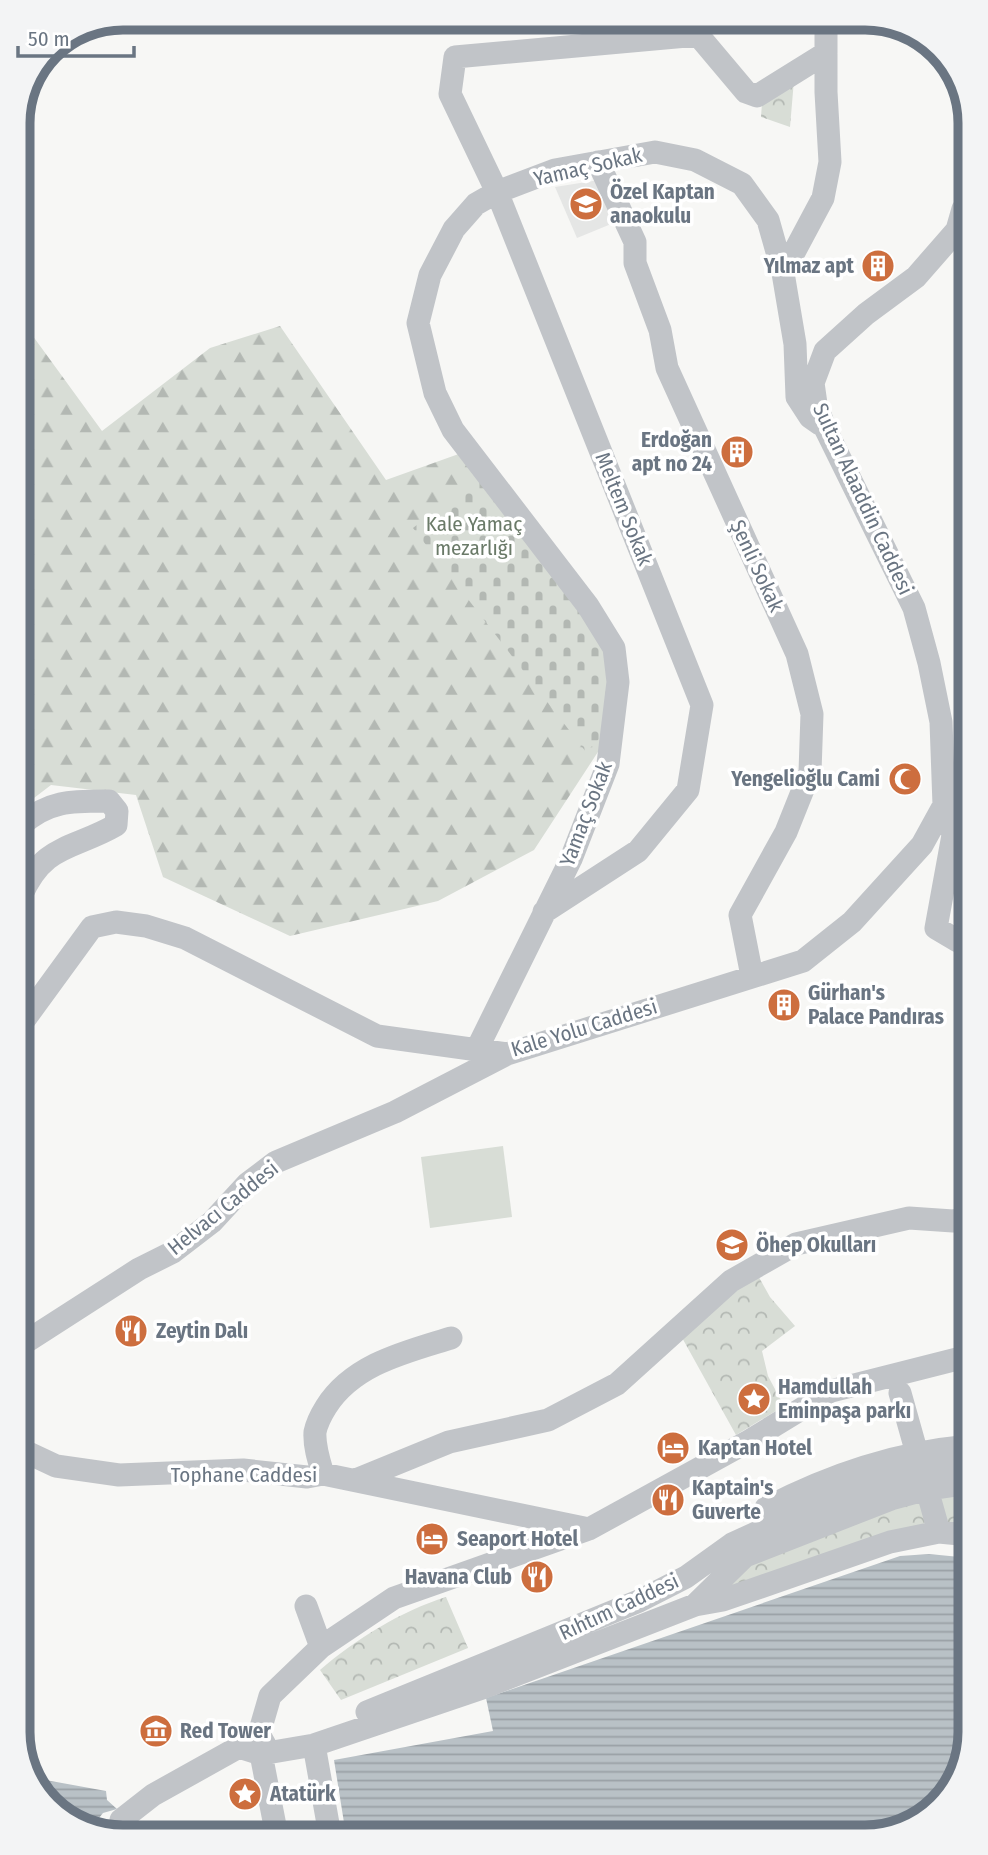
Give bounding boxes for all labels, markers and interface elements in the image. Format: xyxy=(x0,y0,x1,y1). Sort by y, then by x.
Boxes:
scale bar xyxy=(18,14,133,58)
text: 50 m xyxy=(28,26,70,52)
street label: Yamaç Sokak xyxy=(531,142,645,192)
place label: Özel Kaptan anaokulu xyxy=(610,178,715,229)
school or university icon: Özel Kaptan anaokulu xyxy=(567,185,605,223)
building icon: Yılmaz apt xyxy=(859,247,897,285)
place label: Yılmaz apt xyxy=(763,253,855,279)
street label: Sultan Alaaddin Caddesi xyxy=(807,399,919,599)
place label: Erdoğan apt no 24 xyxy=(632,427,712,477)
building icon: Erdoğan apt no 24 xyxy=(718,433,756,471)
street label: Meltem Sokak xyxy=(589,449,659,570)
park label: Kale Yamaç mezarlığı xyxy=(426,511,522,561)
street label: Şenli Sokak xyxy=(724,516,790,616)
street label: Yamaç Sokak xyxy=(554,758,618,870)
mosque icon: Yengelioğlu Cami xyxy=(886,760,924,798)
place label: Yengelioğlu Cami xyxy=(730,766,880,792)
place label: Gürhan's Palace Pandıras xyxy=(808,980,944,1030)
building icon: Gürhan's Palace Pandıras xyxy=(765,986,803,1024)
street label: Kale Yolu Caddesi xyxy=(508,993,660,1063)
street label: Helvacı Caddesi xyxy=(162,1155,284,1261)
school or university icon: Öhep Okulları xyxy=(713,1226,751,1264)
place label: Öhep Okulları xyxy=(756,1231,876,1258)
restaurant icon: Zeytin Dalı xyxy=(112,1312,150,1350)
place label: Zeytin Dalı xyxy=(156,1318,248,1344)
place label: Hamdullah Eminpaşa parkı xyxy=(778,1374,911,1424)
place icon: Hamdullah Eminpaşa parkı xyxy=(735,1380,773,1418)
hotel icon: Kaptan Hotel xyxy=(654,1429,692,1467)
place label: Kaptan Hotel xyxy=(698,1435,812,1461)
street label: Tophane Caddesi xyxy=(171,1462,317,1488)
place label: Kaptain's Guverte xyxy=(692,1475,773,1525)
restaurant icon: Kaptain's Guverte xyxy=(649,1481,687,1519)
hotel icon: Seaport Hotel xyxy=(413,1520,451,1558)
place label: Seaport Hotel xyxy=(457,1526,578,1552)
restaurant icon: Havana Club xyxy=(518,1558,556,1596)
place label: Havana Club xyxy=(405,1564,512,1590)
street label: Rıhtım Caddesi xyxy=(555,1568,683,1646)
museum icon: Red Tower xyxy=(137,1712,175,1750)
place label: Red Tower xyxy=(180,1718,271,1744)
place icon: Atatürk xyxy=(226,1775,264,1813)
place label: Atatürk xyxy=(269,1781,336,1807)

